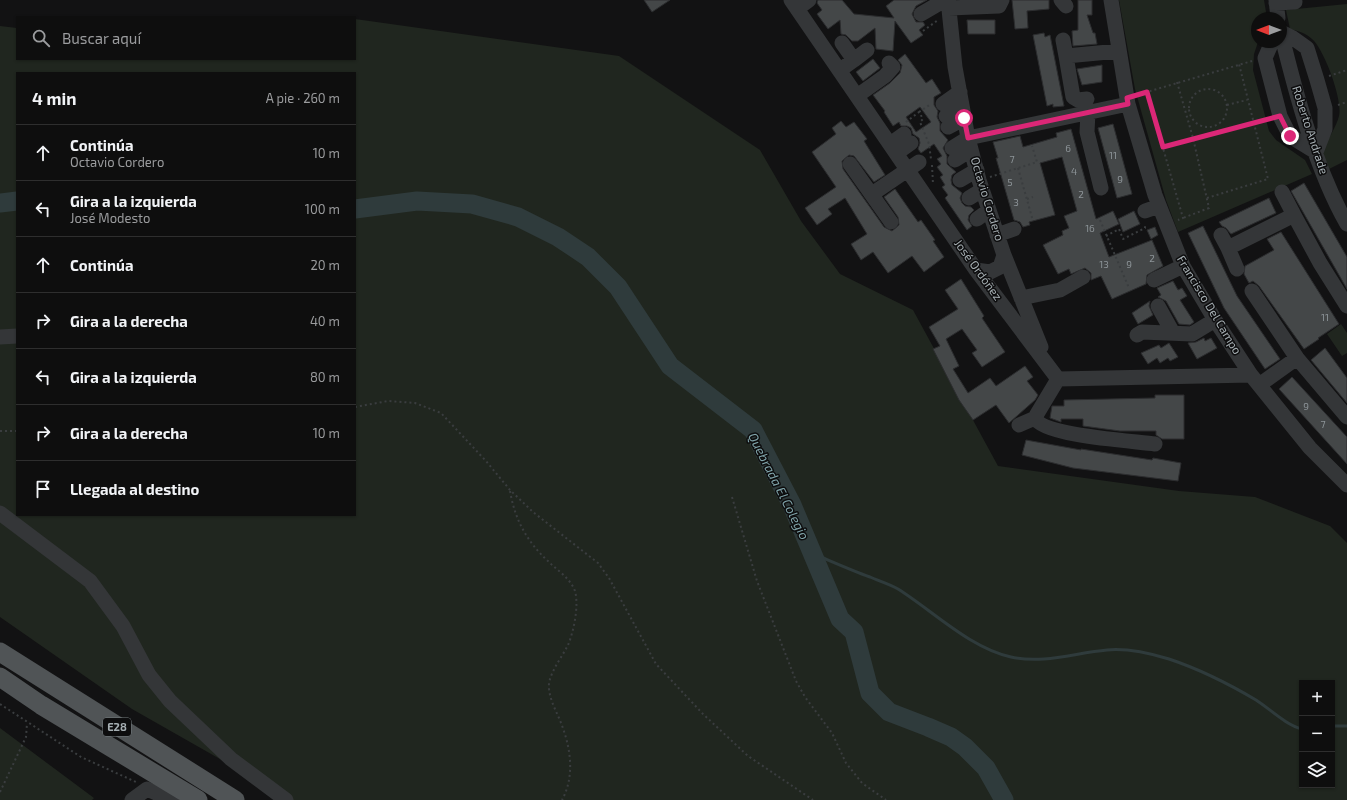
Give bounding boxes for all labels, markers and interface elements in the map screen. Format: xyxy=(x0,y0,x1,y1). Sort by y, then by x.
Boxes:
north arrow xyxy=(1251,12,1287,48)
search box xyxy=(16,16,356,60)
icon: search xyxy=(30,27,52,49)
text: Buscar aquí xyxy=(62,29,141,47)
street label: Roberto Andrade xyxy=(1290,84,1332,176)
text: 4 min xyxy=(32,88,76,108)
text: A pie · 260 m xyxy=(266,90,340,106)
route start xyxy=(955,109,973,127)
route end xyxy=(1281,127,1299,145)
text: Continúa xyxy=(70,136,133,154)
icon: ahead xyxy=(32,142,54,164)
house number: 6 xyxy=(1065,142,1071,154)
text: 10 m xyxy=(313,145,340,161)
house number: 11 xyxy=(1109,149,1117,161)
house number: 7 xyxy=(1009,153,1015,165)
text: Octavio Cordero xyxy=(70,154,164,170)
street label: Octavio Cordero xyxy=(969,155,1007,243)
house number: 4 xyxy=(1071,165,1077,177)
house number: 9 xyxy=(1117,173,1123,185)
house number: 5 xyxy=(1007,176,1013,188)
house number: 2 xyxy=(1078,188,1084,200)
text: Gira a la izquierda xyxy=(70,192,197,210)
house number: 3 xyxy=(1013,196,1019,208)
icon: left xyxy=(32,198,54,220)
text: 100 m xyxy=(305,201,340,217)
text: José Modesto xyxy=(70,210,150,226)
house number: 16 xyxy=(1085,222,1095,234)
street label: José Ordóñez xyxy=(952,236,1006,303)
house number: 2 xyxy=(1149,252,1155,264)
street label: Francisco Del Campo xyxy=(1175,252,1245,357)
icon: ahead xyxy=(32,254,54,276)
text: Continúa xyxy=(70,256,133,274)
text: 20 m xyxy=(311,257,340,273)
house number: 13 xyxy=(1099,258,1109,270)
house number: 9 xyxy=(1126,258,1132,270)
icon: right xyxy=(32,310,54,332)
house number: 11 xyxy=(1321,311,1329,323)
text: Gira a la derecha xyxy=(70,312,188,330)
text: 40 m xyxy=(310,313,340,329)
icon: left xyxy=(32,366,54,388)
text: Gira a la izquierda xyxy=(70,368,197,386)
text: 80 m xyxy=(310,369,340,385)
house number: 9 xyxy=(1303,400,1309,412)
house number: 7 xyxy=(1320,418,1326,430)
icon: right xyxy=(32,422,54,444)
text: Gira a la derecha xyxy=(70,424,188,442)
text: 10 m xyxy=(313,425,340,441)
water label: Quebrada El Colegio xyxy=(745,430,813,542)
icon: arrive xyxy=(32,478,54,500)
text: Llegada al destino xyxy=(70,480,199,498)
map controls xyxy=(1299,680,1335,788)
button: + xyxy=(1299,680,1335,716)
button: − xyxy=(1299,716,1335,752)
road number: E28 xyxy=(103,718,131,736)
button: layers xyxy=(1299,752,1335,788)

